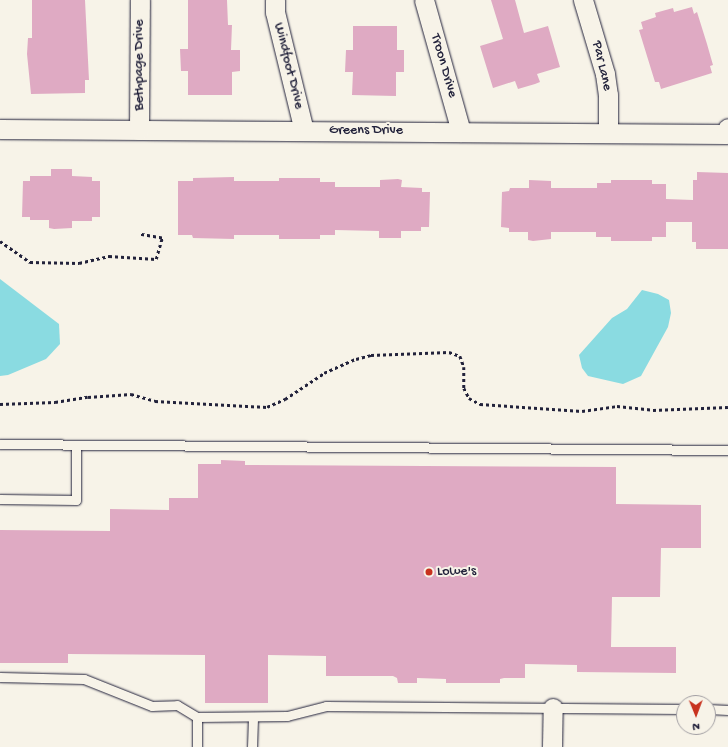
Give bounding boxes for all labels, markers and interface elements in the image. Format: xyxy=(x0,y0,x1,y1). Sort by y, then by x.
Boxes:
street label: Bethpage Drive xyxy=(132,19,148,111)
street label: Windfoot Drive xyxy=(269,21,307,111)
street label: Troon Drive xyxy=(426,32,460,100)
street label: Par Lane xyxy=(587,39,615,93)
street label: Greens Drive xyxy=(329,123,403,139)
place label: Lowe's xyxy=(437,564,476,580)
marker: Lowe's xyxy=(424,567,434,577)
north arrow xyxy=(676,695,716,735)
text: N xyxy=(692,720,700,732)

